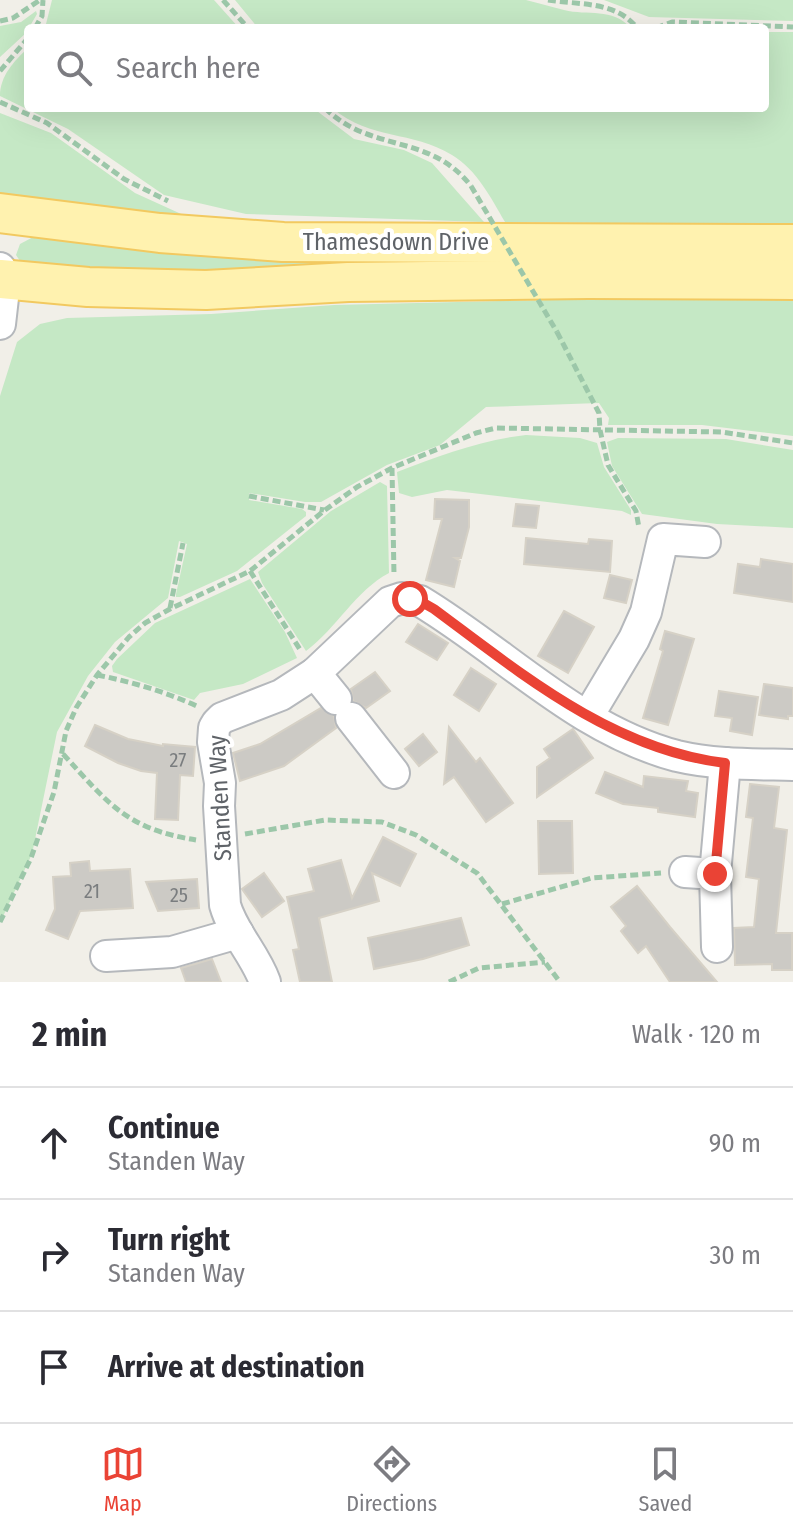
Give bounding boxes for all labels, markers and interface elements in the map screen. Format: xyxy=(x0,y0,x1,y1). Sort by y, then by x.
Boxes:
search box xyxy=(24,24,769,112)
icon: search xyxy=(52,46,96,90)
text: Search here xyxy=(116,50,261,86)
street label: Thamesdown Drive xyxy=(303,228,489,256)
route start xyxy=(392,581,428,617)
street label: Standen Way xyxy=(203,734,237,862)
house number: 27 xyxy=(170,748,186,772)
route end xyxy=(697,856,733,892)
house number: 21 xyxy=(84,879,100,903)
house number: 25 xyxy=(170,883,188,907)
text: 2 min xyxy=(32,1014,107,1055)
text: Walk · 120 m xyxy=(632,1019,761,1050)
text: Continue xyxy=(108,1110,220,1146)
icon: ahead xyxy=(32,1121,76,1165)
text: 90 m xyxy=(709,1128,761,1159)
text: Standen Way xyxy=(108,1146,245,1177)
text: Turn right xyxy=(108,1222,230,1258)
icon: right xyxy=(32,1233,76,1277)
text: 30 m xyxy=(710,1240,761,1271)
text: Standen Way xyxy=(108,1258,245,1289)
icon: arrive xyxy=(32,1345,76,1389)
text: Arrive at destination xyxy=(108,1349,365,1385)
tab: Map xyxy=(101,1442,145,1517)
tab: Directions xyxy=(346,1442,437,1517)
tab: Saved xyxy=(639,1442,692,1517)

